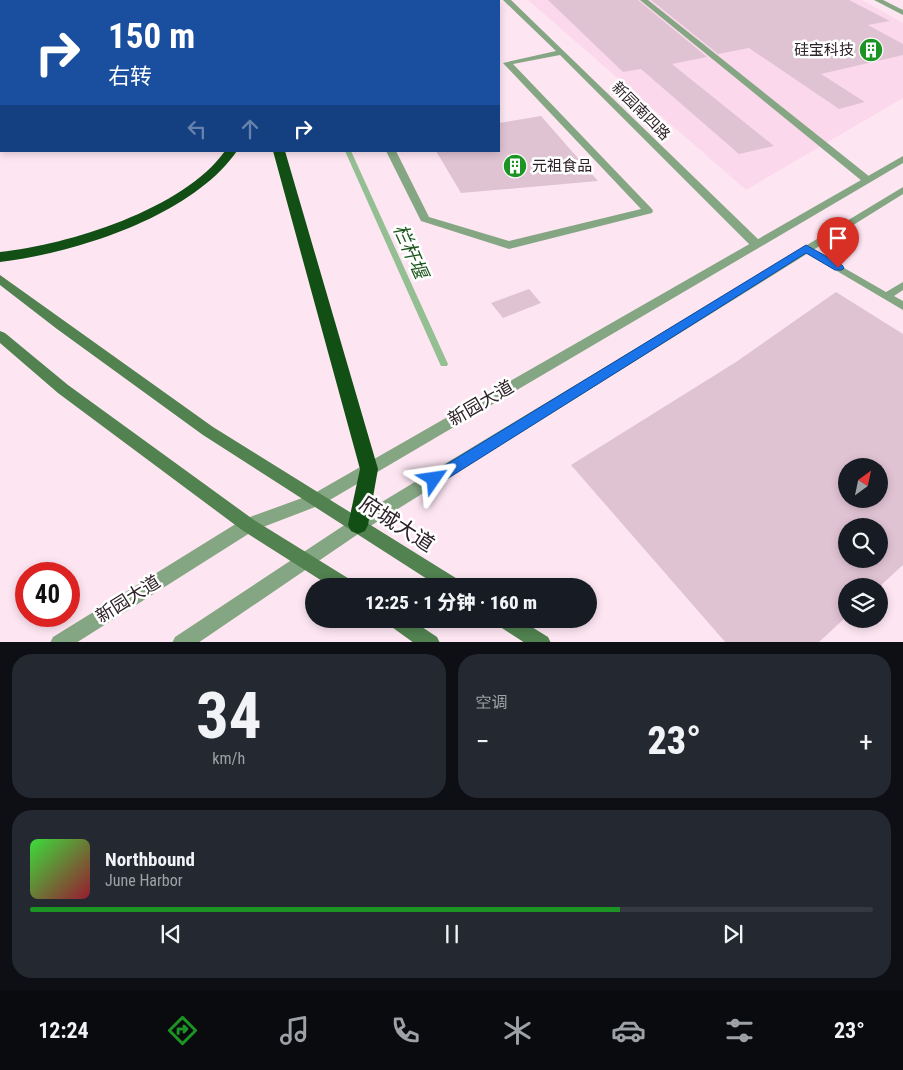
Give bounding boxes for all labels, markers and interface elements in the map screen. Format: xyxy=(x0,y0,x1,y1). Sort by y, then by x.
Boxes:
text: 150 m xyxy=(108,16,195,57)
icon: right xyxy=(25,20,90,85)
building icon: 硅宝科技 xyxy=(858,37,884,63)
place label: 硅宝科技 xyxy=(794,41,854,59)
text: 右转 xyxy=(108,64,152,89)
street label: 新园南四路 xyxy=(608,78,674,144)
icon: left xyxy=(183,115,211,143)
icon: ahead xyxy=(236,115,264,143)
icon: right xyxy=(289,115,317,143)
building icon: 元祖食品 xyxy=(502,153,528,179)
place label: 元祖食品 xyxy=(532,157,592,175)
pin xyxy=(817,217,859,268)
water label: 栏杆堰 xyxy=(388,220,434,285)
icon: arrive xyxy=(824,224,852,252)
street label: 新园大道 xyxy=(444,375,517,430)
position arrow xyxy=(407,452,459,504)
north arrow xyxy=(838,458,888,508)
map controls xyxy=(838,458,888,628)
street label: 府城大道 xyxy=(355,491,439,557)
button: search xyxy=(838,518,888,568)
speed limit sign: 40 xyxy=(15,562,80,627)
street label: 新园大道 xyxy=(92,571,164,627)
button: layers xyxy=(838,578,888,628)
text: 12:25 · 1 分钟 · 160 m xyxy=(365,591,537,614)
text: 34 xyxy=(196,678,262,754)
text: 空调 xyxy=(476,693,508,712)
text: 23° xyxy=(648,719,701,763)
text: − xyxy=(476,725,490,758)
text: + xyxy=(859,725,873,758)
text: km/h xyxy=(212,749,245,768)
text: Northbound xyxy=(105,848,195,871)
text: June Harbor xyxy=(105,871,183,890)
icon: previous xyxy=(157,920,185,948)
icon: pause xyxy=(438,920,466,948)
icon: next xyxy=(719,920,747,948)
icon: directions xyxy=(165,1013,200,1048)
icon: music xyxy=(277,1013,312,1048)
icon: phone xyxy=(388,1013,423,1048)
icon: climate xyxy=(500,1013,535,1048)
icon: car xyxy=(611,1013,646,1048)
icon: filters xyxy=(722,1013,757,1048)
text: 12:24 xyxy=(38,1018,89,1043)
text: 23° xyxy=(834,1018,865,1043)

